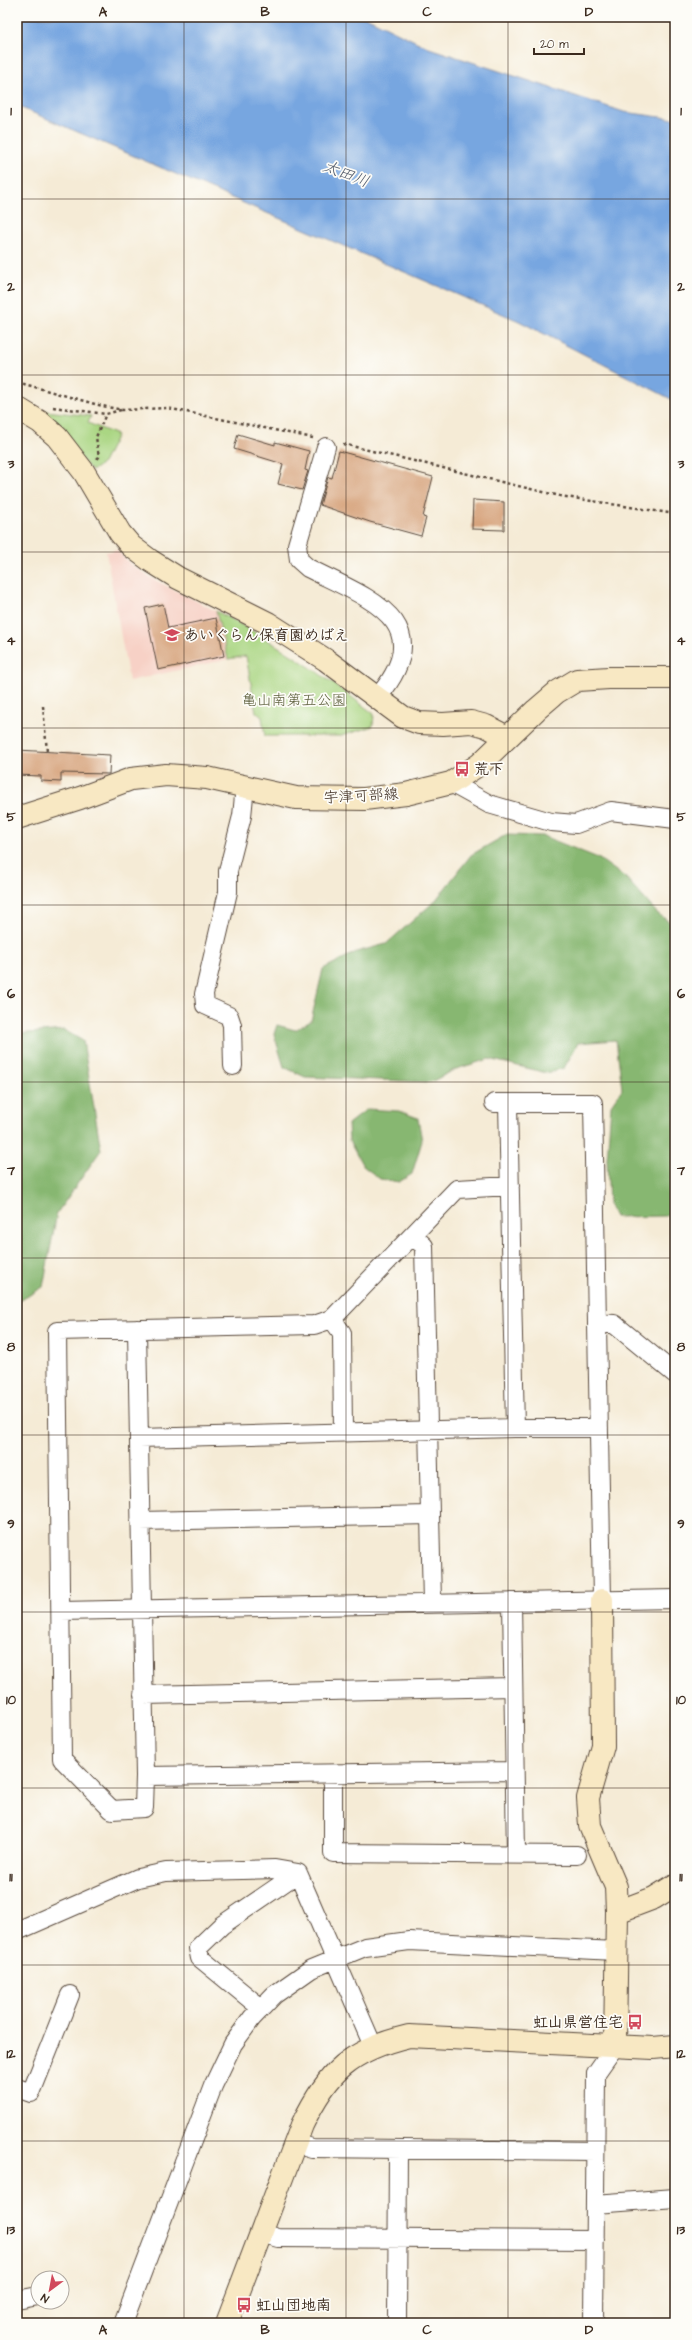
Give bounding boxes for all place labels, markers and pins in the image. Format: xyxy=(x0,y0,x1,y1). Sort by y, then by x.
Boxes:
place label: あいぐらん保育園めばえ xyxy=(184,625,349,646)
school or university icon: あいぐらん保育園めばえ xyxy=(163,626,181,644)
place label: 荒下 xyxy=(474,759,504,780)
bus stop icon: 荒下 xyxy=(453,760,471,778)
place label: 虹山県営住宅 xyxy=(533,2012,623,2033)
bus stop icon: 虹山県営住宅 xyxy=(626,2013,644,2031)
place label: 虹山団地南 xyxy=(256,2295,331,2316)
bus stop icon: 虹山団地南 xyxy=(235,2296,253,2314)

